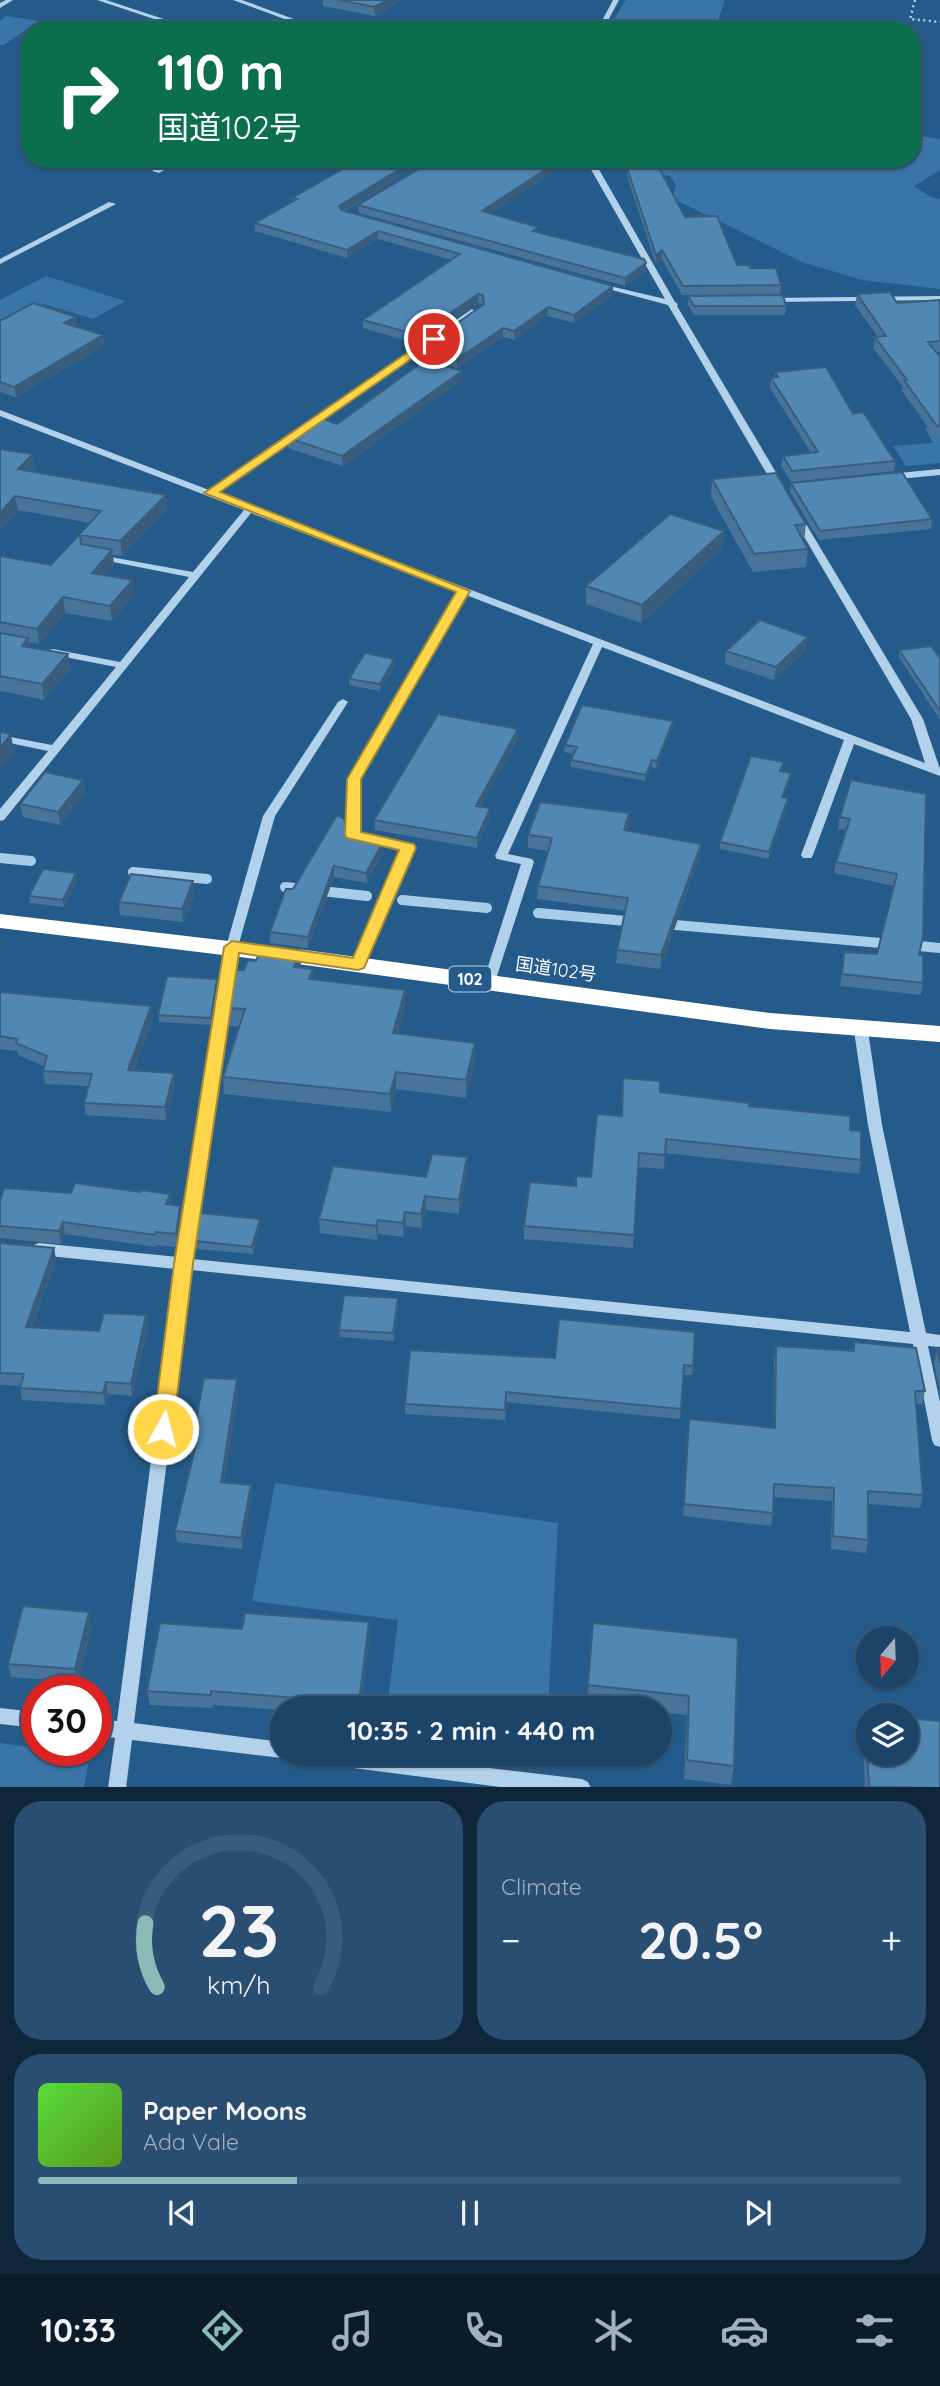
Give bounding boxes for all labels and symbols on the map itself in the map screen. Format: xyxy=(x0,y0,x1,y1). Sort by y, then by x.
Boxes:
pin xyxy=(404,309,464,369)
street label: 国道102号 xyxy=(514,952,598,986)
road number: 102 xyxy=(449,967,491,992)
position arrow xyxy=(126,1392,200,1466)
north arrow xyxy=(856,1626,919,1689)
speed limit sign: 30 xyxy=(21,1675,112,1766)

